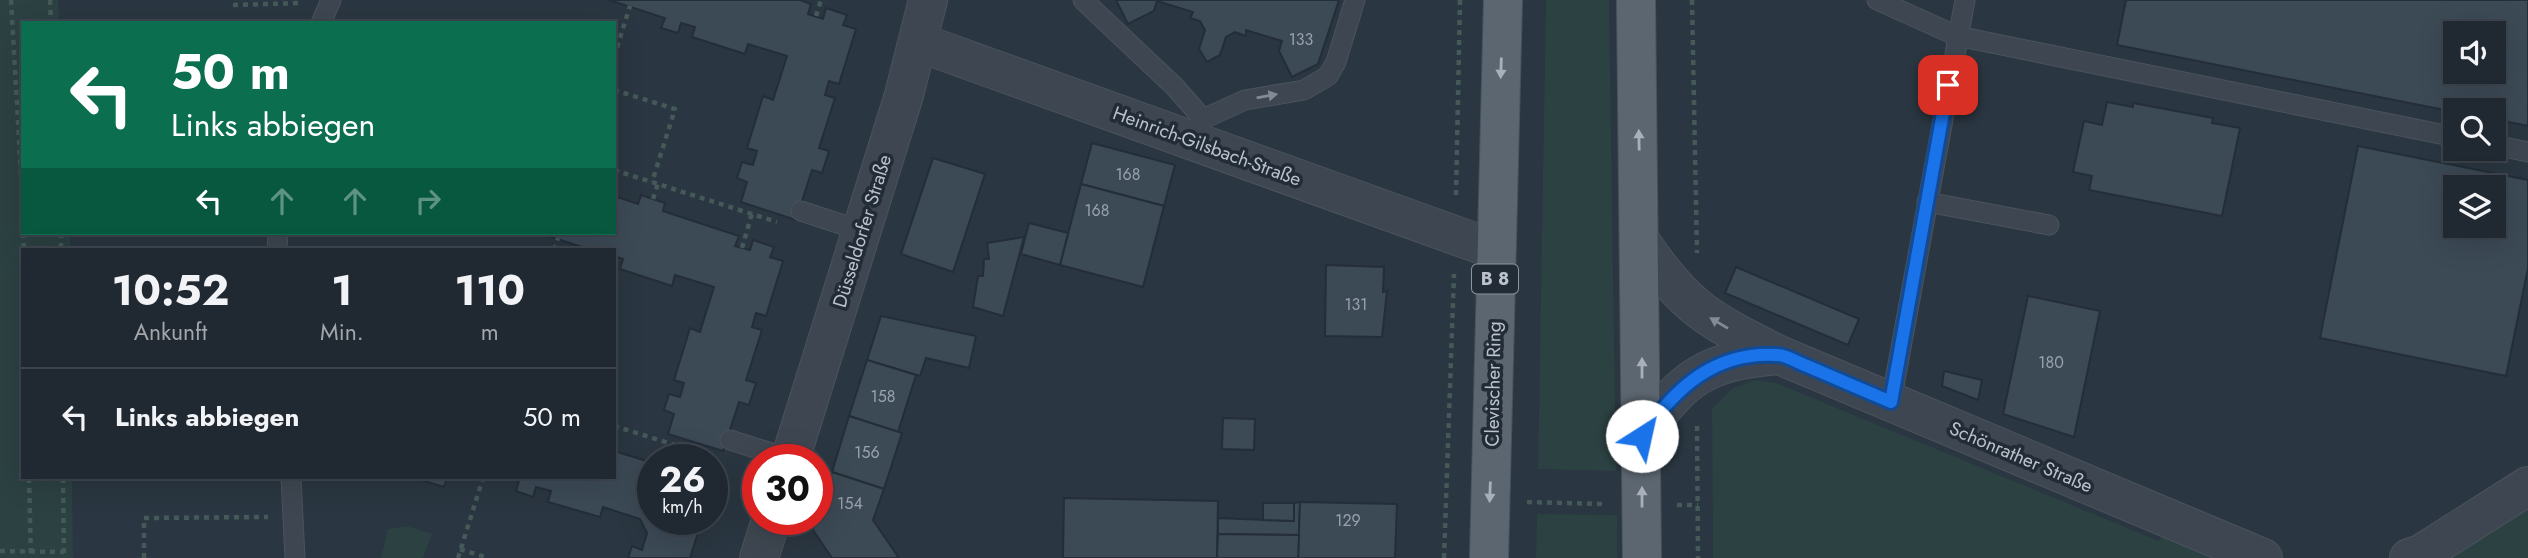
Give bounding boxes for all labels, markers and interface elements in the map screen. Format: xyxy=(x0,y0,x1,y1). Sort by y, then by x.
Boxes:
map controls xyxy=(2443,21,2506,238)
button: sound xyxy=(2443,21,2506,84)
house number: 133 xyxy=(1289,28,1314,51)
text: 50 m xyxy=(171,37,290,107)
icon: left xyxy=(56,49,147,140)
pin xyxy=(1918,55,1978,115)
one-way arrow xyxy=(1495,57,1506,79)
icon: arrive xyxy=(1929,66,1967,104)
one-way arrow xyxy=(1256,90,1278,101)
button: search xyxy=(2443,98,2506,161)
street label: Heinrich-Gilsbach-Straße xyxy=(1109,99,1305,193)
text: Links abbiegen xyxy=(171,102,375,148)
one-way arrow xyxy=(1633,129,1644,151)
street label: Düsseldorfer Straße xyxy=(826,151,898,311)
house number: 168 xyxy=(1115,163,1141,186)
button: layers xyxy=(2443,175,2506,238)
icon: left xyxy=(190,182,228,220)
icon: ahead xyxy=(263,182,301,220)
icon: ahead xyxy=(336,182,374,220)
icon: right xyxy=(409,182,447,220)
house number: 168 xyxy=(1084,199,1110,222)
text: 10:52 xyxy=(112,260,229,321)
text: 1 xyxy=(331,260,353,321)
text: 110 xyxy=(455,260,525,321)
road number: B 8 xyxy=(1472,264,1518,293)
house number: 131 xyxy=(1344,293,1368,316)
text: Ankunft xyxy=(134,315,207,349)
text: Min. xyxy=(320,315,364,349)
text: m xyxy=(481,315,499,349)
one-way arrow xyxy=(1709,317,1728,330)
street label: Clevischer Ring xyxy=(1478,321,1508,447)
house number: 180 xyxy=(2038,351,2064,374)
one-way arrow xyxy=(1636,357,1648,379)
house number: 158 xyxy=(871,385,895,408)
icon: left xyxy=(56,398,94,436)
text: Links abbiegen xyxy=(115,398,299,436)
text: 50 m xyxy=(523,398,581,436)
position arrow xyxy=(1605,399,1679,473)
street label: Schönrather Straße xyxy=(1945,415,2097,499)
house number: 156 xyxy=(854,441,880,464)
speed limit sign: 30 xyxy=(742,444,833,535)
text: 26 xyxy=(659,455,706,505)
one-way arrow xyxy=(1485,481,1496,503)
one-way arrow xyxy=(1636,486,1648,508)
house number: 154 xyxy=(837,492,863,515)
text: km/h xyxy=(662,494,703,520)
house number: 129 xyxy=(1335,509,1361,532)

